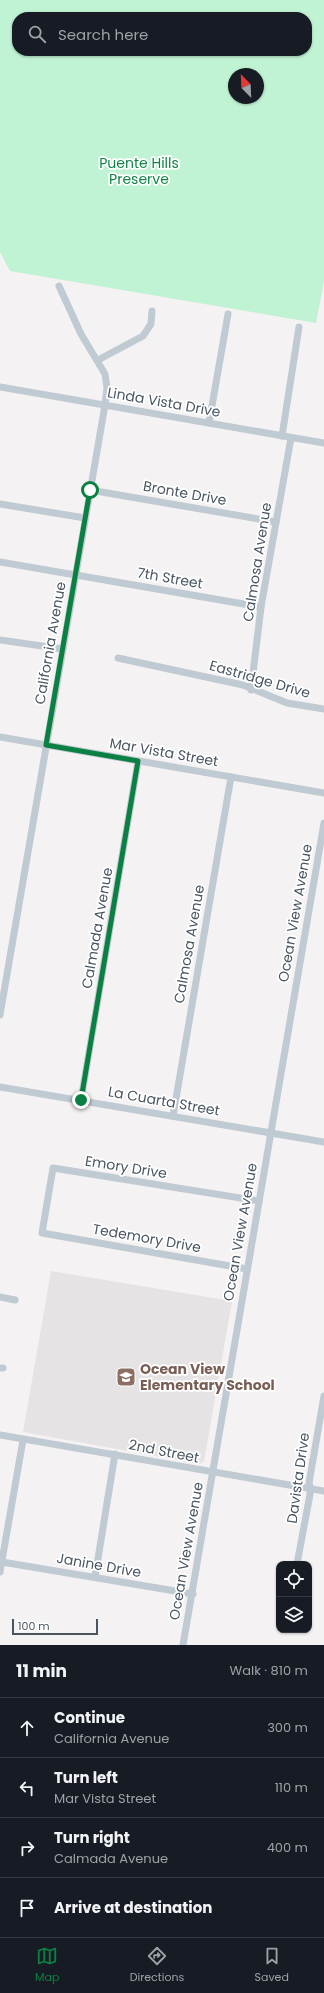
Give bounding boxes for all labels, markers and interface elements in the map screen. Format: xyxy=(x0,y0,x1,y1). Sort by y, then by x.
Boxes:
search box xyxy=(12,12,312,56)
icon: search xyxy=(26,23,48,45)
text: Search here xyxy=(58,24,148,45)
north arrow xyxy=(228,68,264,104)
park label: Puente Hills Preserve xyxy=(99,153,179,189)
street label: Linda Vista Drive xyxy=(106,382,223,422)
street label: Bronte Drive xyxy=(142,476,229,510)
route start xyxy=(81,481,99,499)
street label: Calmosa Avenue xyxy=(238,501,276,623)
street label: 7th Street xyxy=(136,562,204,594)
street label: California Avenue xyxy=(29,580,71,706)
street label: Eastridge Drive xyxy=(207,655,313,703)
street label: Mar Vista Street xyxy=(108,733,220,771)
street label: Ocean View Avenue xyxy=(273,842,317,984)
street label: Calmada Avenue xyxy=(76,865,118,990)
street label: Calmosa Avenue xyxy=(169,883,209,1005)
street label: La Cuarta Street xyxy=(107,1081,221,1121)
route end xyxy=(72,1091,90,1109)
street label: Emory Drive xyxy=(84,1151,169,1183)
street label: Ocean View Avenue xyxy=(218,1161,262,1303)
street label: Tedemory Drive xyxy=(91,1219,203,1257)
place label: Ocean View Elementary School xyxy=(140,1359,275,1395)
school or university icon: Ocean View Elementary School xyxy=(115,1366,137,1388)
street label: Davista Drive xyxy=(282,1431,314,1525)
street label: 2nd Street xyxy=(127,1434,201,1468)
street label: Ocean View Avenue xyxy=(164,1480,208,1622)
street label: Janine Drive xyxy=(55,1548,143,1582)
map controls xyxy=(276,1561,312,1633)
button: locate xyxy=(276,1561,312,1597)
button: layers xyxy=(276,1597,312,1633)
scale bar xyxy=(12,1617,98,1636)
text: 100 m xyxy=(18,1618,50,1634)
text: 11 min xyxy=(16,1659,67,1683)
text: Walk · 810 m xyxy=(230,1661,308,1680)
text: Continue xyxy=(54,1707,125,1728)
icon: ahead xyxy=(16,1717,38,1739)
text: 300 m xyxy=(267,1718,308,1737)
text: California Avenue xyxy=(54,1729,169,1748)
text: Turn left xyxy=(54,1767,118,1788)
icon: left xyxy=(16,1777,38,1799)
text: 110 m xyxy=(275,1778,308,1797)
text: Mar Vista Street xyxy=(54,1789,156,1808)
text: Turn right xyxy=(54,1827,130,1848)
icon: right xyxy=(16,1837,38,1859)
text: 400 m xyxy=(267,1838,308,1857)
text: Calmada Avenue xyxy=(54,1849,168,1868)
icon: arrive xyxy=(16,1897,38,1919)
text: Arrive at destination xyxy=(54,1897,212,1918)
tab: Map xyxy=(35,1945,59,1986)
tab: Directions xyxy=(130,1945,184,1986)
tab: Saved xyxy=(255,1945,289,1986)

